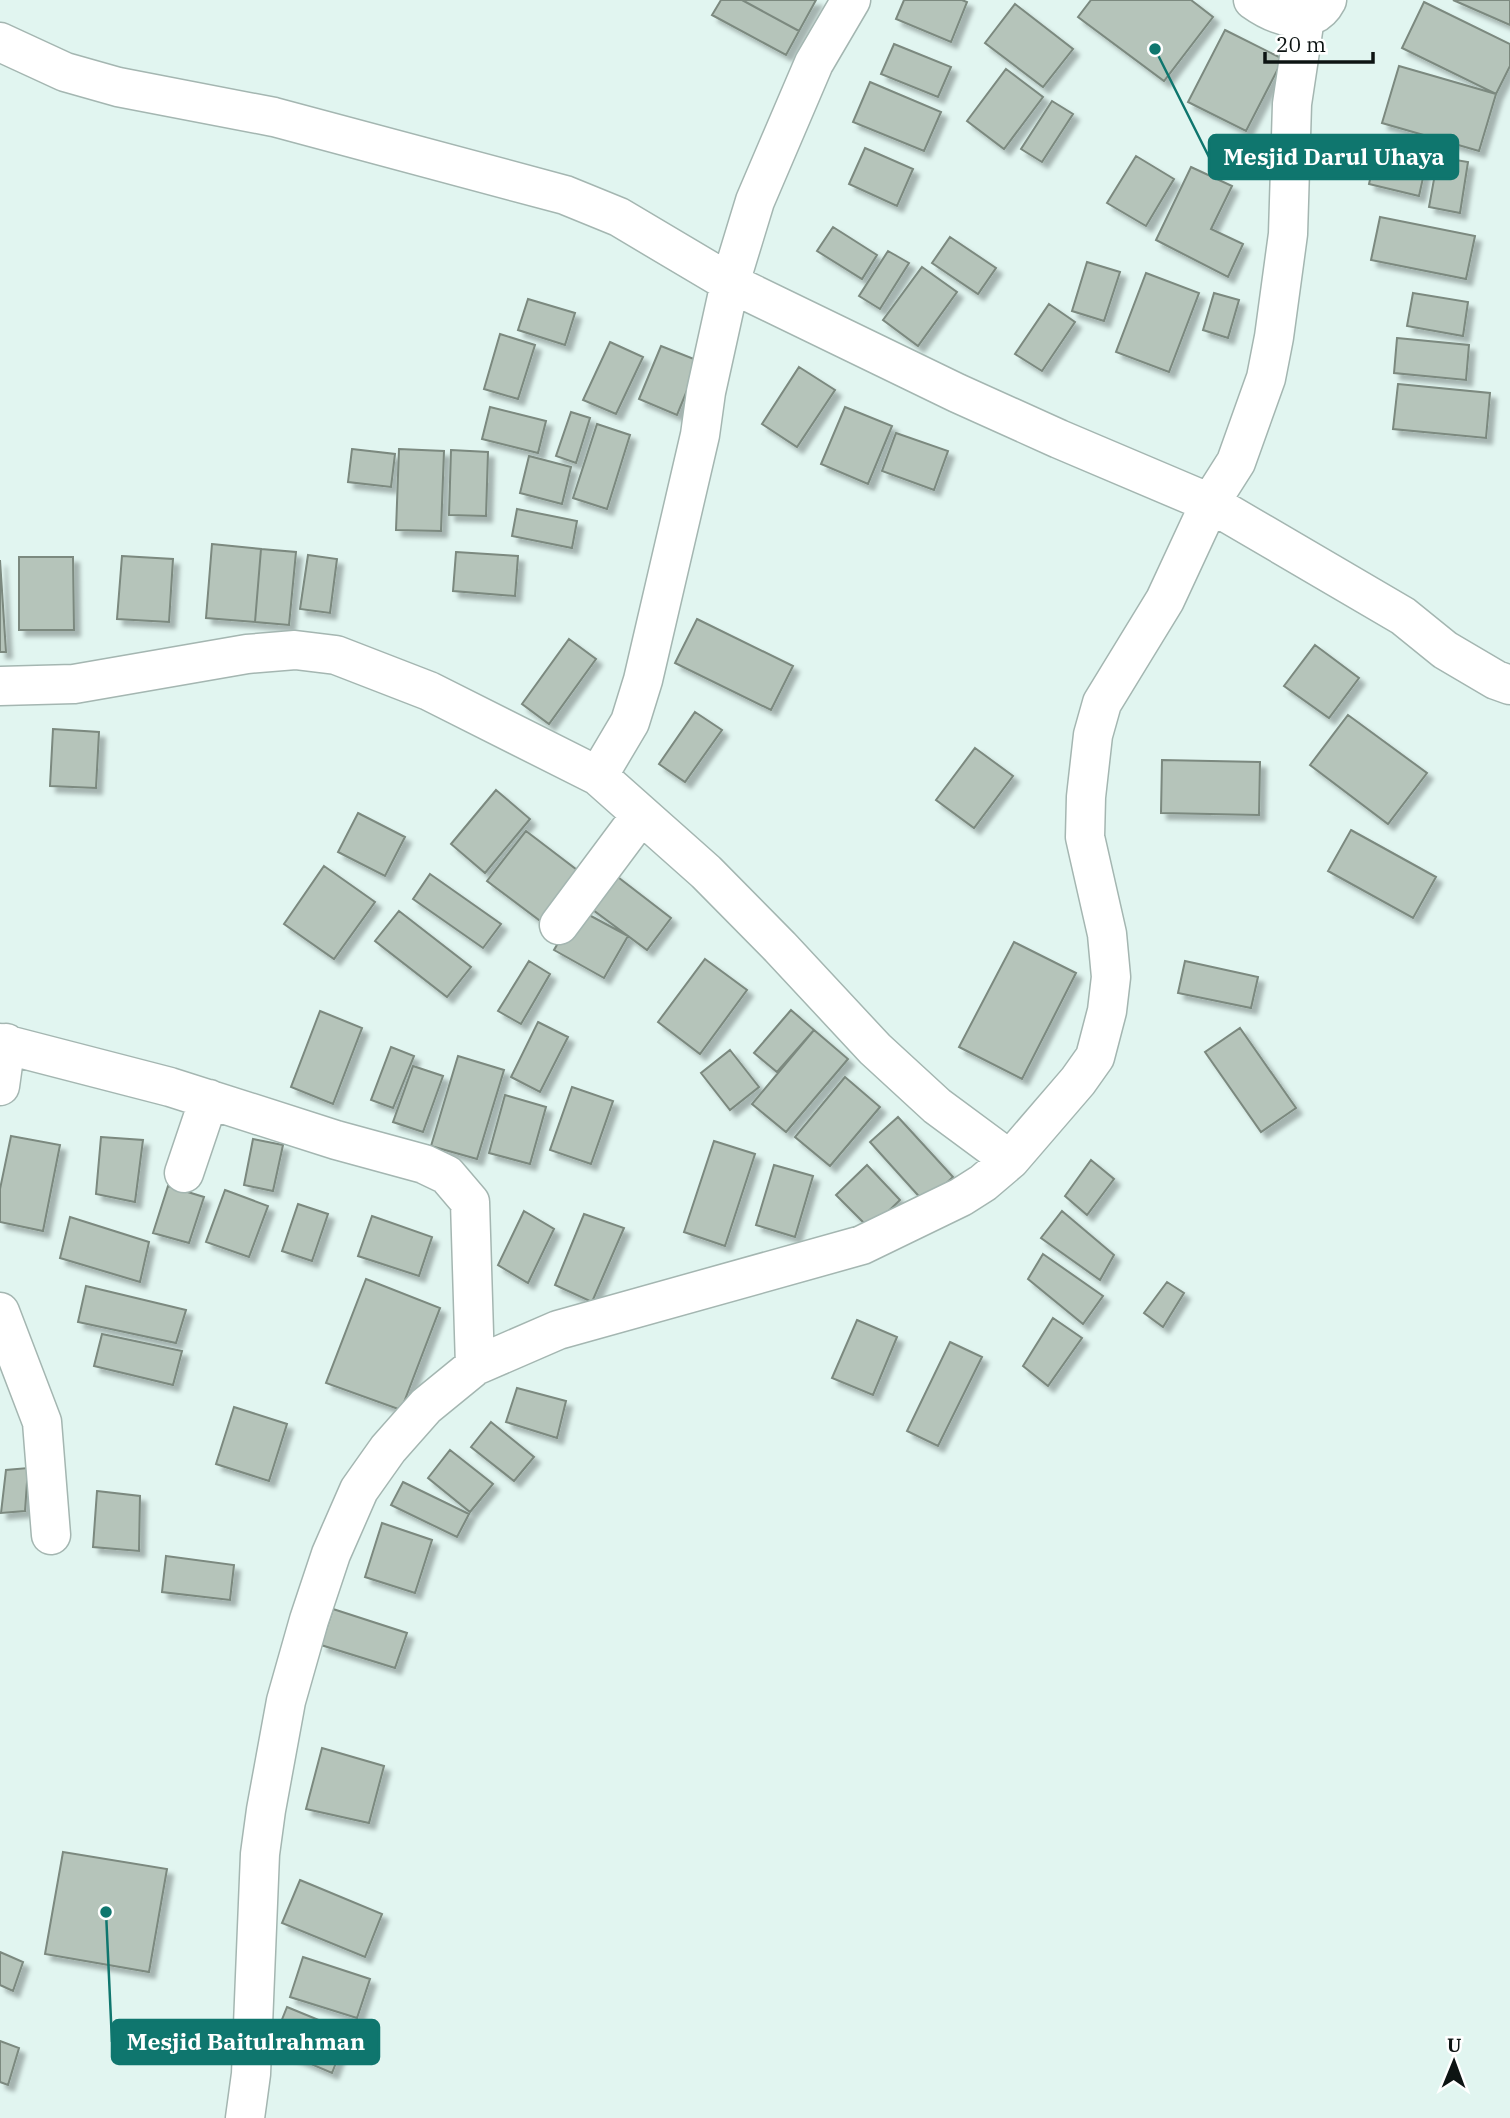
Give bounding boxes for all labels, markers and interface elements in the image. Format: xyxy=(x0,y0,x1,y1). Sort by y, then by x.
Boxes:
scale bar xyxy=(1265,21,1374,65)
text: 20 m xyxy=(1276,30,1326,58)
callout: Mesjid Darul Uhaya xyxy=(1209,135,1458,179)
text: Mesjid Darul Uhaya xyxy=(1223,141,1445,171)
callout: Mesjid Baitulrahman xyxy=(112,2020,379,2064)
text: Mesjid Baitulrahman xyxy=(127,2026,365,2056)
north arrow xyxy=(1419,2027,1489,2097)
text: U xyxy=(1447,2033,1462,2057)

